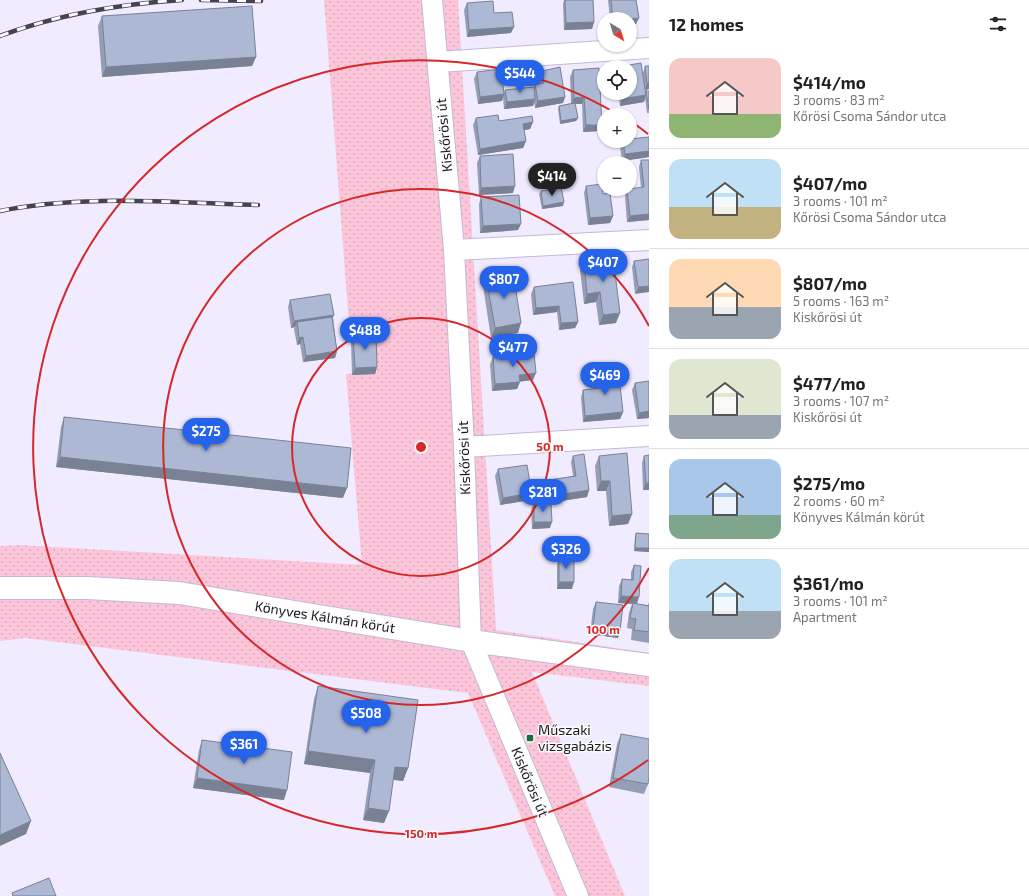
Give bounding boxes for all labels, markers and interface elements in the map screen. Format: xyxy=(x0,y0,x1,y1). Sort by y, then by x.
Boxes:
north arrow xyxy=(597,12,637,52)
map controls xyxy=(597,12,637,196)
icon: filters xyxy=(987,13,1009,35)
text: 12 homes xyxy=(669,14,744,34)
pin: $544 xyxy=(496,60,544,94)
button: locate xyxy=(597,60,637,100)
text: $544 xyxy=(504,65,536,81)
text: $414/mo xyxy=(793,72,866,92)
icon: home xyxy=(701,74,749,122)
text: 3 rooms · 83 m² xyxy=(793,92,885,108)
street label: Kiskőrösi út xyxy=(432,97,455,173)
button: + xyxy=(597,108,637,148)
text: Kőrösi Csoma Sándor utca xyxy=(793,108,946,124)
button: − xyxy=(597,156,637,196)
pin: $414 xyxy=(528,163,576,197)
text: $414 xyxy=(537,168,567,184)
text: $407/mo xyxy=(793,173,867,193)
icon: home xyxy=(701,175,749,223)
text: 3 rooms · 101 m² xyxy=(793,193,888,209)
text: Kőrösi Csoma Sándor utca xyxy=(793,209,946,225)
pin: $407 xyxy=(579,249,627,283)
text: $407 xyxy=(588,254,618,270)
pin: $807 xyxy=(480,266,528,300)
text: $807 xyxy=(489,271,519,287)
text: $807/mo xyxy=(793,273,867,293)
icon: home xyxy=(701,275,749,323)
text: 5 rooms · 163 m² xyxy=(793,293,889,309)
text: Kiskőrösi út xyxy=(793,309,862,325)
pin: $488 xyxy=(341,317,389,351)
text: $488 xyxy=(349,322,381,338)
pin: $477 xyxy=(489,334,537,368)
text: $477 xyxy=(498,339,528,355)
pin: $469 xyxy=(581,362,629,396)
text: $469 xyxy=(589,367,621,383)
text: $477/mo xyxy=(793,373,866,393)
icon: home xyxy=(701,375,749,423)
text: 3 rooms · 107 m² xyxy=(793,393,889,409)
text: Kiskőrösi út xyxy=(793,409,862,425)
pin: $275 xyxy=(182,418,230,452)
street label: Kiskőrösi út xyxy=(454,421,473,495)
text: $275 xyxy=(191,423,221,439)
text: 50 m xyxy=(536,439,564,453)
centre of rings xyxy=(414,440,428,454)
text: $275/mo xyxy=(793,473,865,493)
icon: home xyxy=(701,475,749,523)
pin: $281 xyxy=(519,479,567,513)
text: $281 xyxy=(529,484,557,500)
text: 2 rooms · 60 m² xyxy=(793,493,885,509)
text: Könyves Kálmán körút xyxy=(793,509,925,525)
pin: $326 xyxy=(542,536,590,570)
text: $326 xyxy=(551,541,581,557)
text: $361/mo xyxy=(793,573,864,593)
icon: home xyxy=(701,575,749,623)
text: 3 rooms · 101 m² xyxy=(793,593,888,609)
street label: Könyves Kálmán körút xyxy=(254,597,396,636)
text: Apartment xyxy=(793,609,857,625)
text: 100 m xyxy=(586,622,620,636)
pin: $508 xyxy=(342,700,390,734)
text: $508 xyxy=(350,705,382,721)
place label: Műszaki vizsgabázis xyxy=(538,721,612,754)
pin: $361 xyxy=(220,731,268,765)
marker: Műszaki vizsgabázis xyxy=(525,733,535,743)
text: $361 xyxy=(230,736,258,752)
street label: Kiskőrösi út xyxy=(508,744,553,819)
text: 150 m xyxy=(405,826,437,840)

